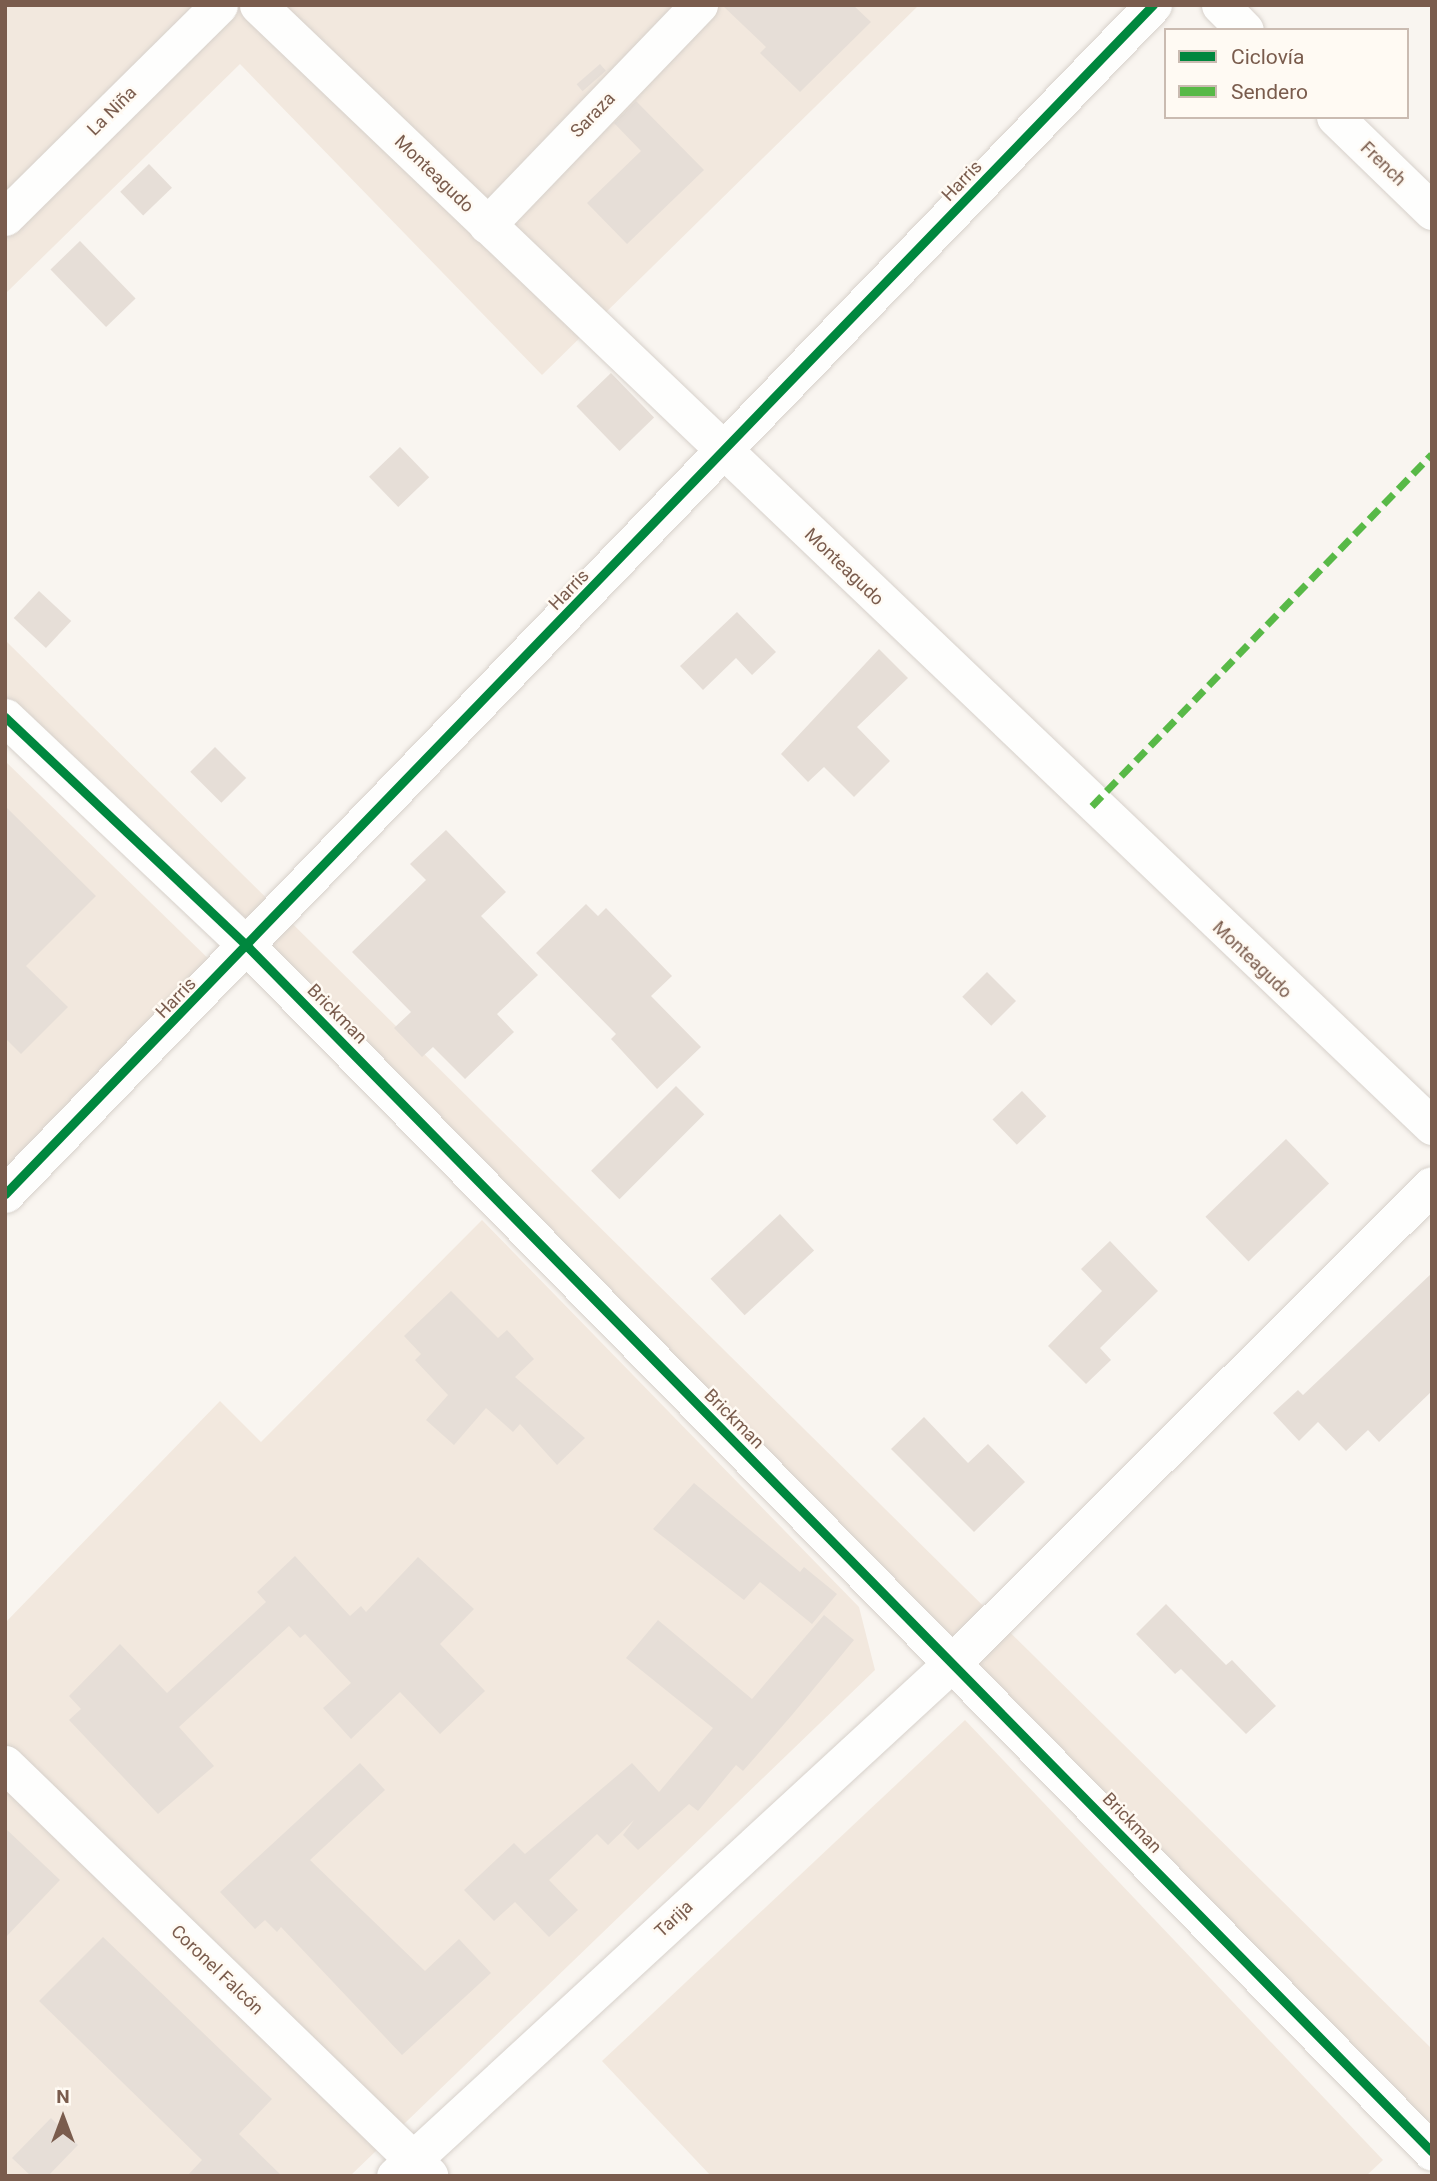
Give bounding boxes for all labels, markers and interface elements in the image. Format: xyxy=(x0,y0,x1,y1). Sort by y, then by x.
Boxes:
legend xyxy=(1164,28,1409,119)
text: Ciclovía xyxy=(1231,45,1305,69)
text: Sendero xyxy=(1231,80,1308,104)
street label: La Niña xyxy=(83,82,141,140)
street label: Saraza xyxy=(566,88,620,142)
street label: Monteagudo xyxy=(390,131,478,217)
street label: French xyxy=(1356,137,1410,191)
street label: Harris xyxy=(937,156,987,206)
street label: Monteagudo xyxy=(800,524,888,610)
street label: Harris xyxy=(544,565,594,615)
street label: Monteagudo xyxy=(1208,917,1296,1003)
street label: Harris xyxy=(151,973,201,1023)
street label: Brickman xyxy=(303,980,371,1048)
street label: Brickman xyxy=(700,1385,768,1453)
street label: Brickman xyxy=(1098,1788,1166,1858)
street label: Tarija xyxy=(651,1896,697,1942)
street label: Coronel Falcón xyxy=(166,1921,268,2019)
north arrow xyxy=(28,2083,98,2153)
text: N xyxy=(56,2085,70,2108)

